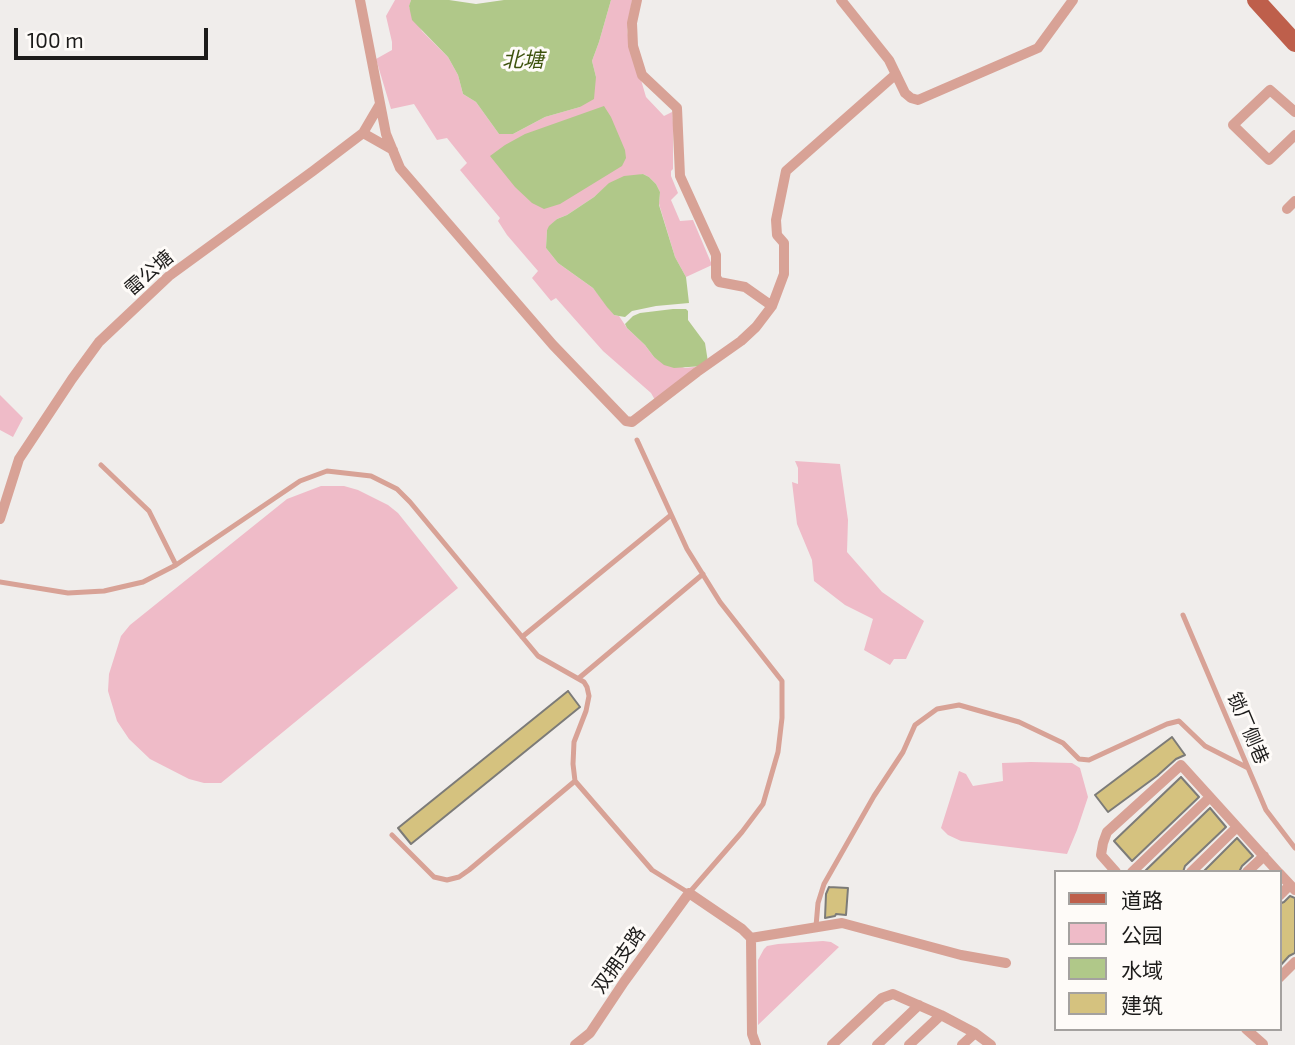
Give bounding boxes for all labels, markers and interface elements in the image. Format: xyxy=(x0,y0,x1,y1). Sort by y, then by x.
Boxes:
scale bar xyxy=(18,14,212,58)
text: 100 m xyxy=(27,27,84,52)
water label: 北塘 xyxy=(502,47,544,73)
street label: 雷公塘 xyxy=(120,246,178,300)
street label: 锁厂侧巷 xyxy=(1223,689,1273,767)
legend xyxy=(1054,870,1281,1031)
text: 道路 xyxy=(1121,887,1163,912)
street label: 双拥支路 xyxy=(588,922,650,998)
text: 公园 xyxy=(1121,922,1163,947)
text: 水域 xyxy=(1121,957,1163,982)
text: 建筑 xyxy=(1121,992,1163,1017)

